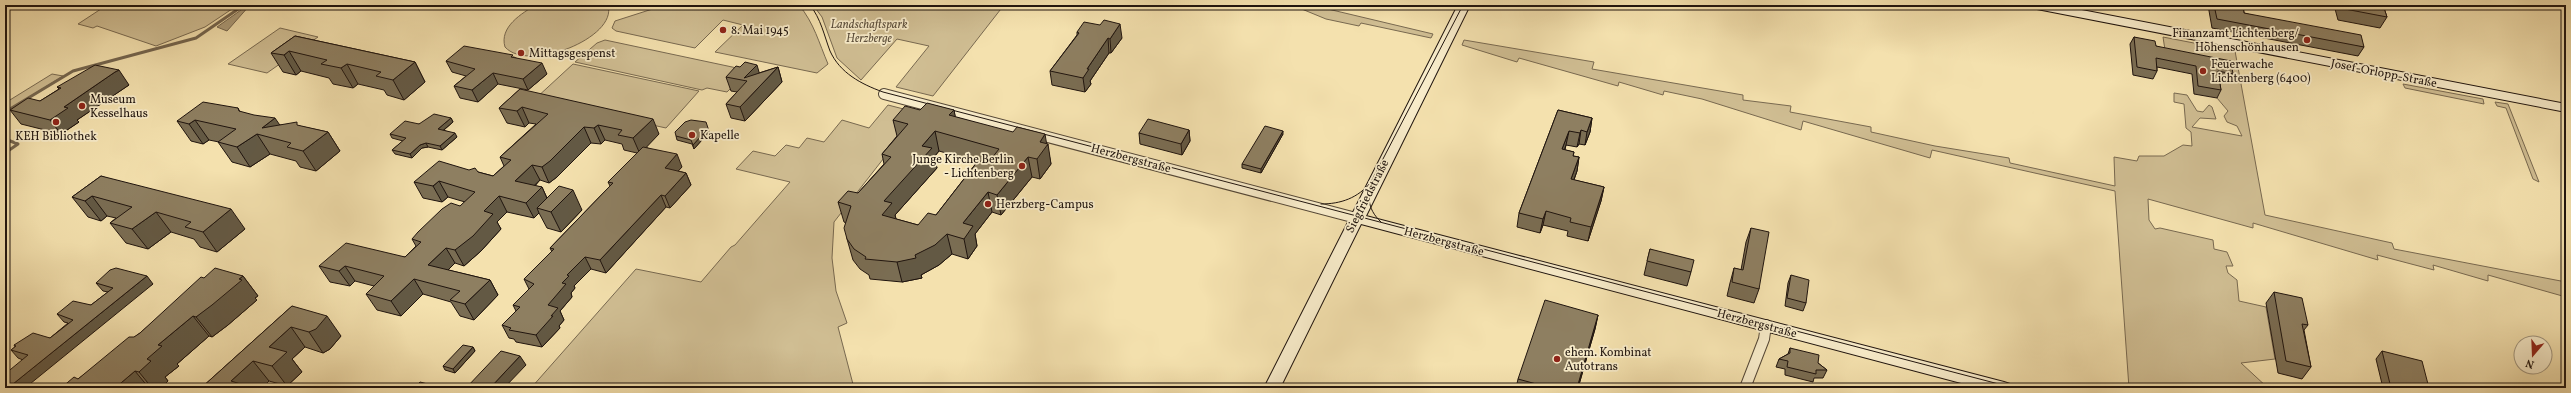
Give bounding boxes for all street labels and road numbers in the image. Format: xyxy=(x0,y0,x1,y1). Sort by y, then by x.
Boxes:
street label: Josef-Orlopp-Straße xyxy=(2329,56,2439,92)
street label: Herzbergstraße xyxy=(1089,141,1173,177)
street label: Siegfriedstraße xyxy=(1342,157,1393,236)
street label: Herzbergstraße xyxy=(1402,224,1486,260)
street label: Herzbergstraße xyxy=(1715,306,1799,342)

